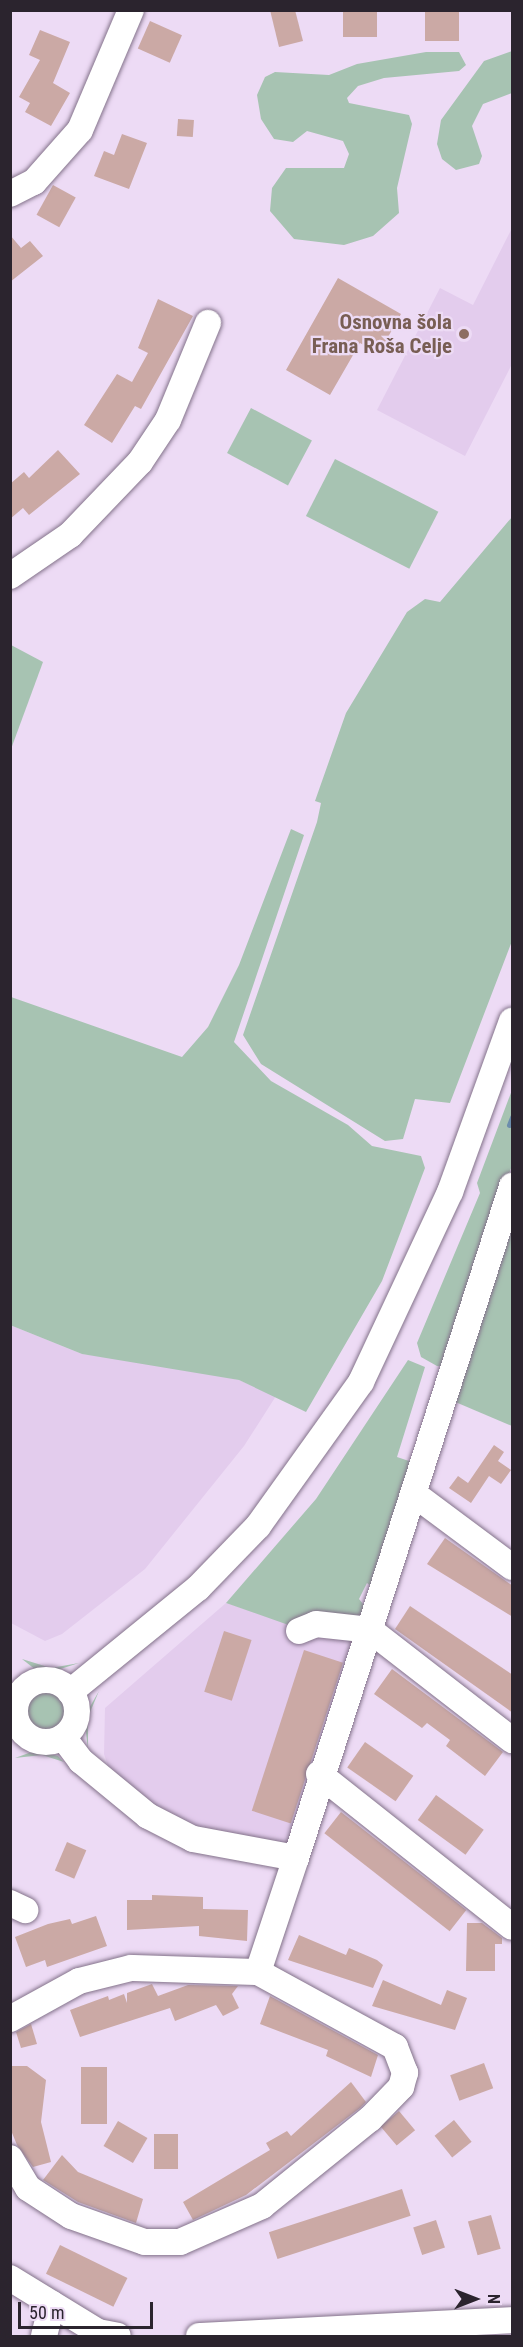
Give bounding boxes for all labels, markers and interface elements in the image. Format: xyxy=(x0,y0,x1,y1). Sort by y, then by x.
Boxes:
place label: Osnovna šola Frana Roša Celje xyxy=(312,309,452,359)
marker: Osnovna šola Frana Roša Celje xyxy=(457,327,471,341)
north arrow xyxy=(445,2269,505,2329)
scale bar xyxy=(21,2290,156,2328)
text: N xyxy=(484,2294,503,2304)
text: 50 m xyxy=(29,2302,64,2323)

